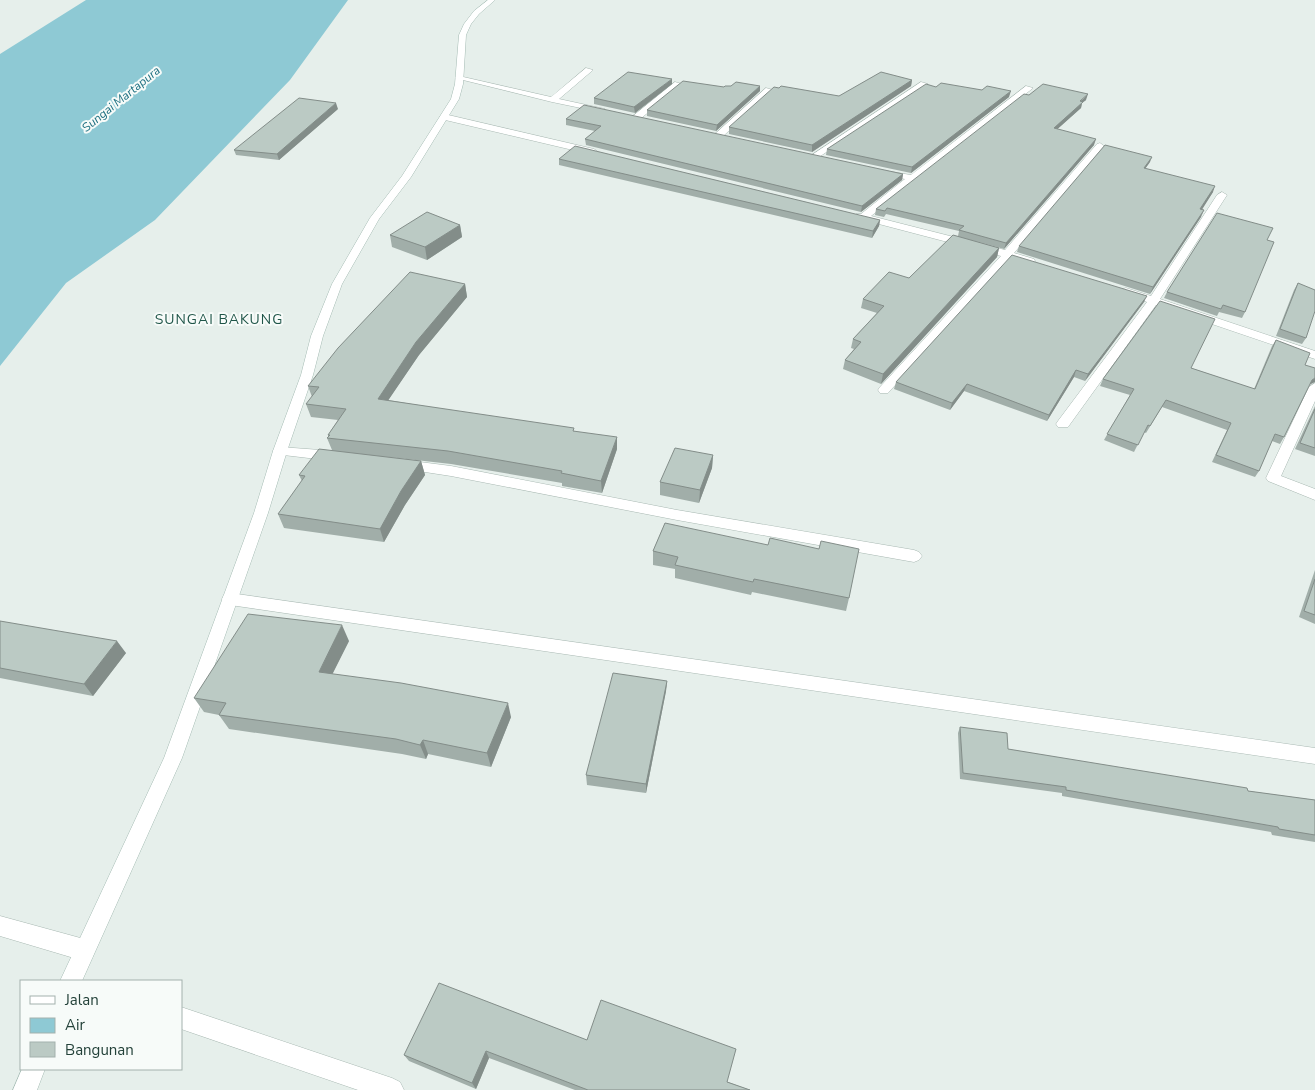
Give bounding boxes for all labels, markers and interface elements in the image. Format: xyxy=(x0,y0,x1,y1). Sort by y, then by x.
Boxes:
water label: Sungai Martapura xyxy=(79,62,163,136)
district label: SUNGAI BAKUNG xyxy=(155,310,283,329)
legend xyxy=(20,980,182,1070)
text: Jalan xyxy=(64,990,99,1010)
text: Air xyxy=(65,1015,85,1035)
text: Bangunan xyxy=(65,1040,134,1060)

